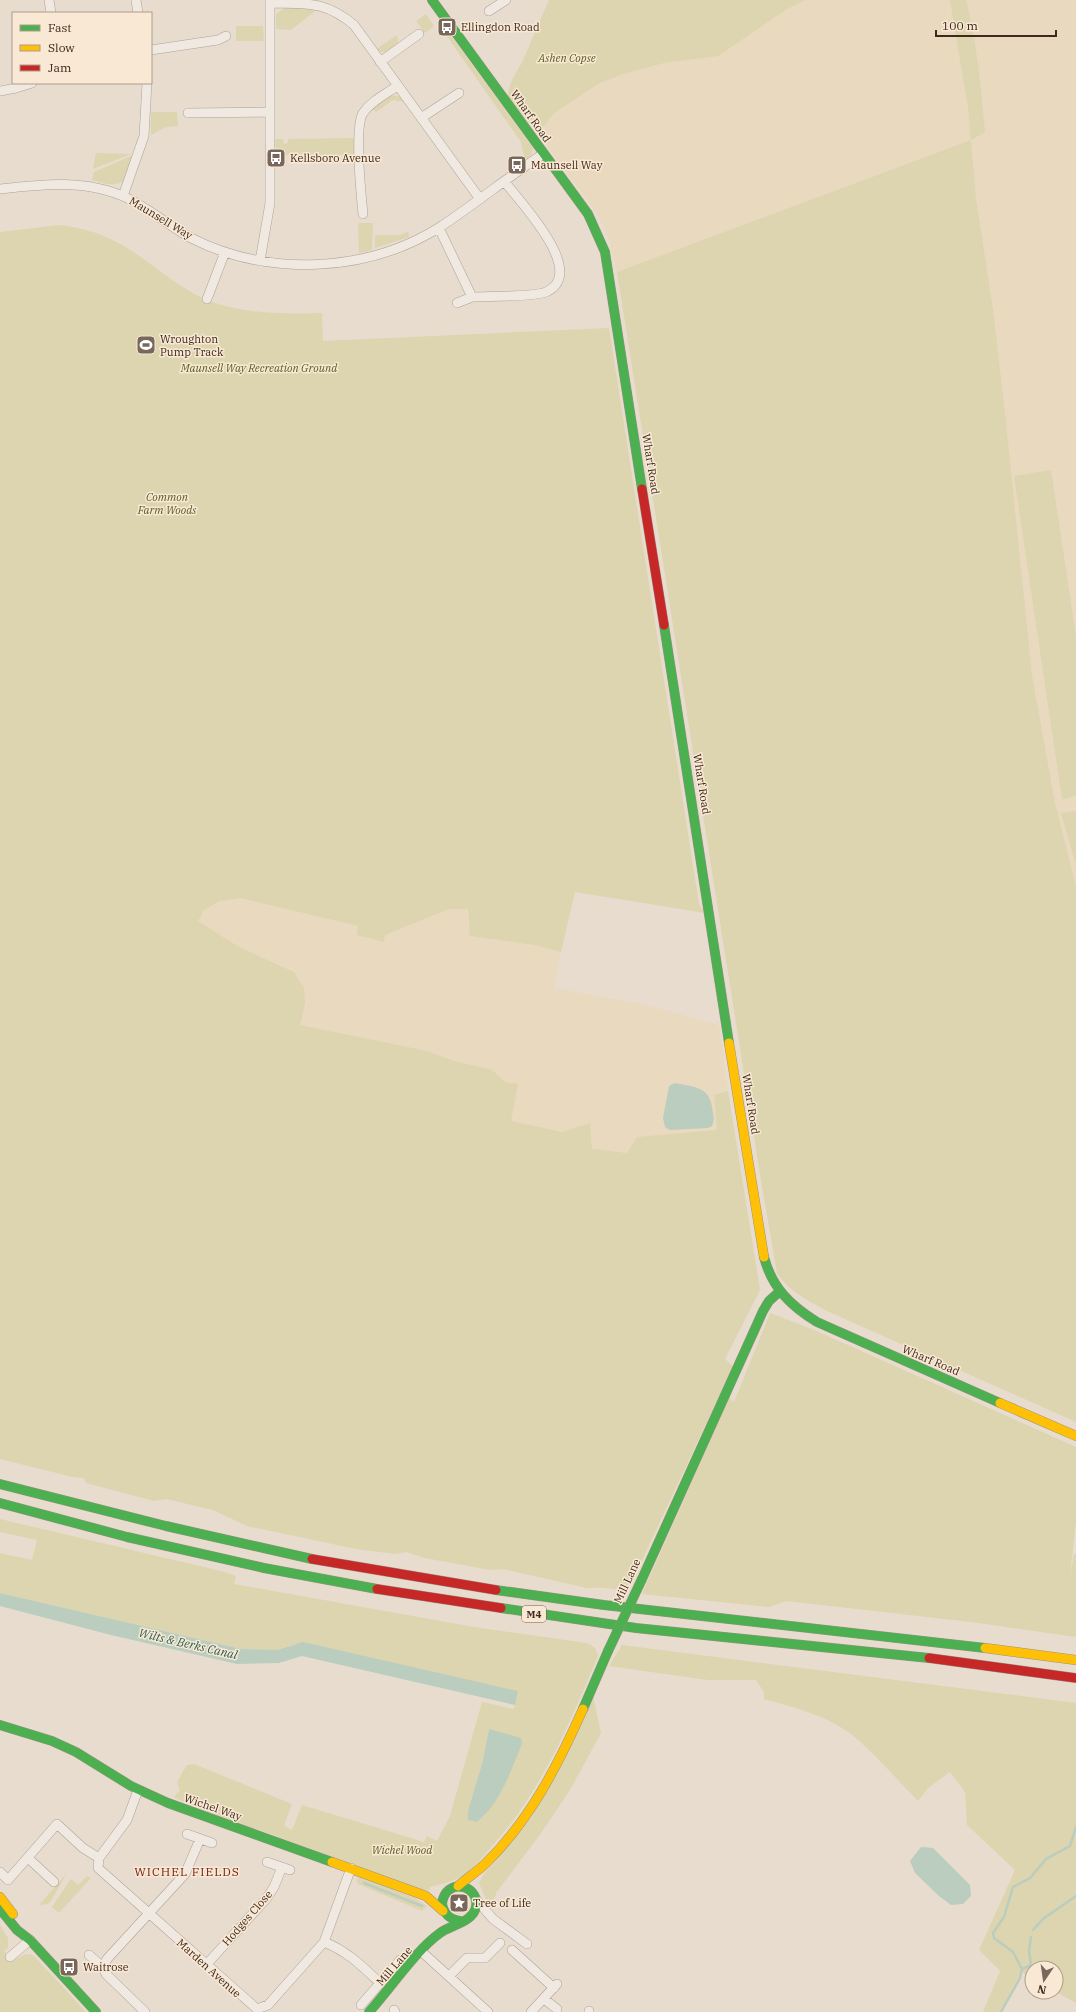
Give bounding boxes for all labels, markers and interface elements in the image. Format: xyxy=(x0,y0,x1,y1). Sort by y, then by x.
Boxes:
legend xyxy=(12,12,152,84)
scale bar xyxy=(936,12,1056,38)
bus stop icon: Ellingdon Road xyxy=(436,16,458,38)
text: 100 m xyxy=(942,18,978,33)
text: Fast xyxy=(48,20,72,35)
place label: Ellingdon Road xyxy=(461,20,540,34)
text: Slow xyxy=(48,40,75,55)
park label: Ashen Copse xyxy=(537,51,596,65)
text: Jam xyxy=(48,60,72,75)
street label: Wharf Road xyxy=(508,87,554,145)
bus stop icon: Kellsboro Avenue xyxy=(265,147,287,169)
place label: Kellsboro Avenue xyxy=(290,151,381,165)
bus stop icon: Maunsell Way xyxy=(506,154,528,176)
place label: Maunsell Way xyxy=(531,158,603,172)
street label: Maunsell Way xyxy=(127,194,195,242)
place label: Wroughton Pump Track xyxy=(160,332,224,359)
sports icon: Wroughton Pump Track xyxy=(135,334,157,356)
park label: Maunsell Way Recreation Ground xyxy=(180,361,338,375)
street label: Wharf Road xyxy=(639,433,663,496)
park label: Common Farm Woods xyxy=(137,490,197,517)
street label: Wharf Road xyxy=(690,753,714,816)
street label: Wharf Road xyxy=(739,1073,763,1136)
street label: Wharf Road xyxy=(900,1342,962,1379)
street label: Mill Lane xyxy=(611,1556,643,1606)
road number: M4 xyxy=(522,1606,546,1622)
water label: Wilts & Berks Canal xyxy=(137,1625,240,1662)
street label: Wichel Way xyxy=(182,1791,244,1823)
park label: Wichel Wood xyxy=(372,1843,433,1857)
district label: WICHEL FIELDS xyxy=(134,1864,240,1879)
street label: Hodges Close xyxy=(219,1887,275,1949)
place icon: Tree of Life xyxy=(448,1892,470,1914)
place label: Tree of Life xyxy=(473,1896,531,1910)
street label: Marden Avenue xyxy=(174,1936,244,2000)
street label: Mill Lane xyxy=(373,1943,415,1989)
bus stop icon: Waitrose xyxy=(58,1956,80,1978)
place label: Waitrose xyxy=(83,1960,129,1974)
north arrow xyxy=(1024,1960,1064,2000)
text: N xyxy=(1036,1982,1048,1998)

